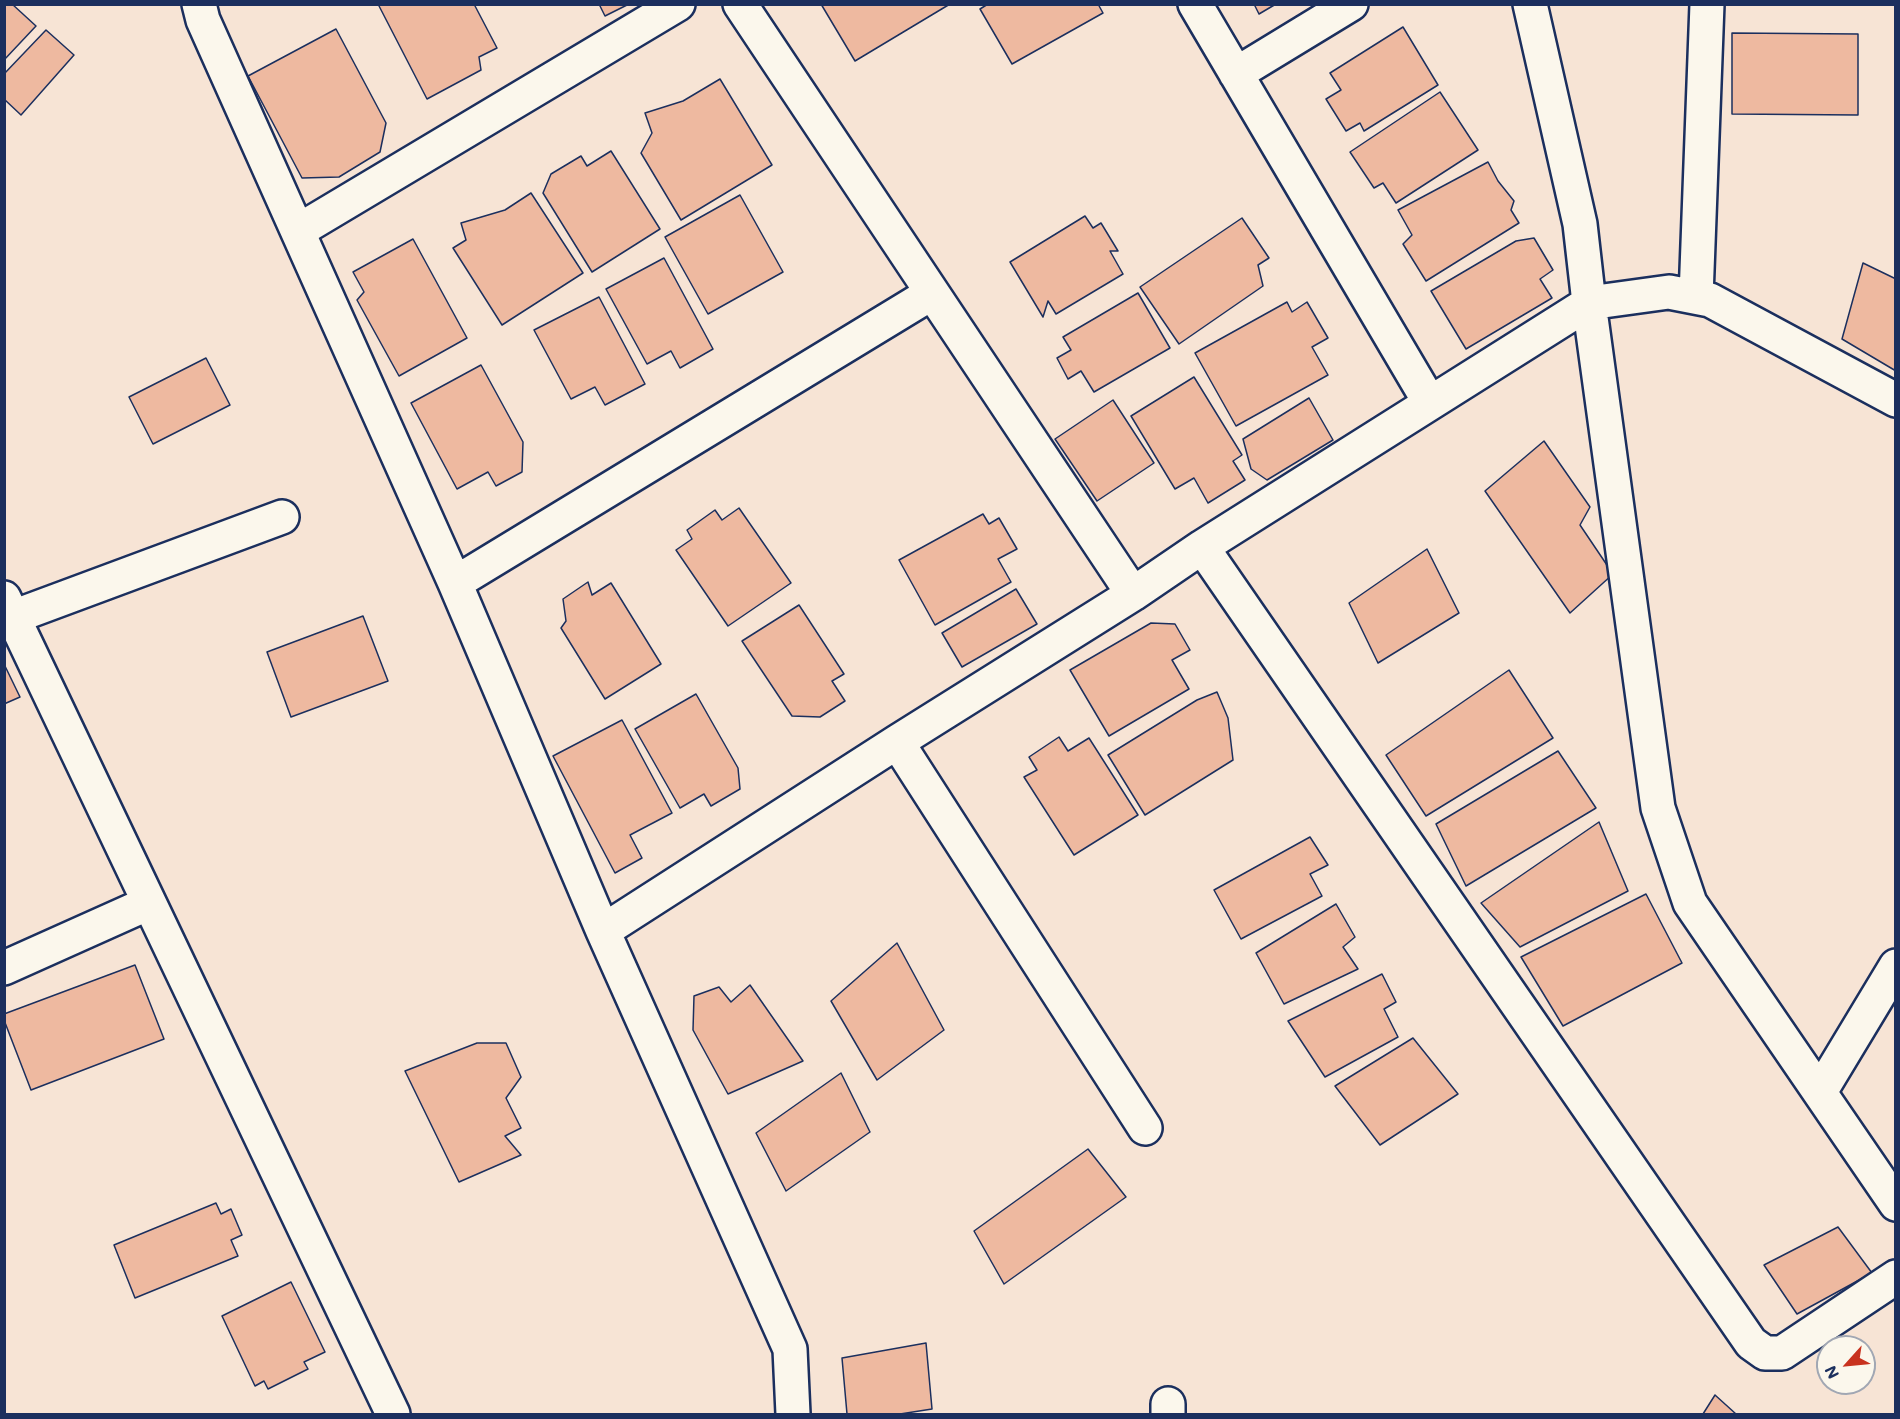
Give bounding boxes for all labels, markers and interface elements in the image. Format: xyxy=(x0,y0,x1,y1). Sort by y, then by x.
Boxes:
north arrow xyxy=(1816,1335,1876,1395)
text: N xyxy=(1819,1362,1843,1383)

